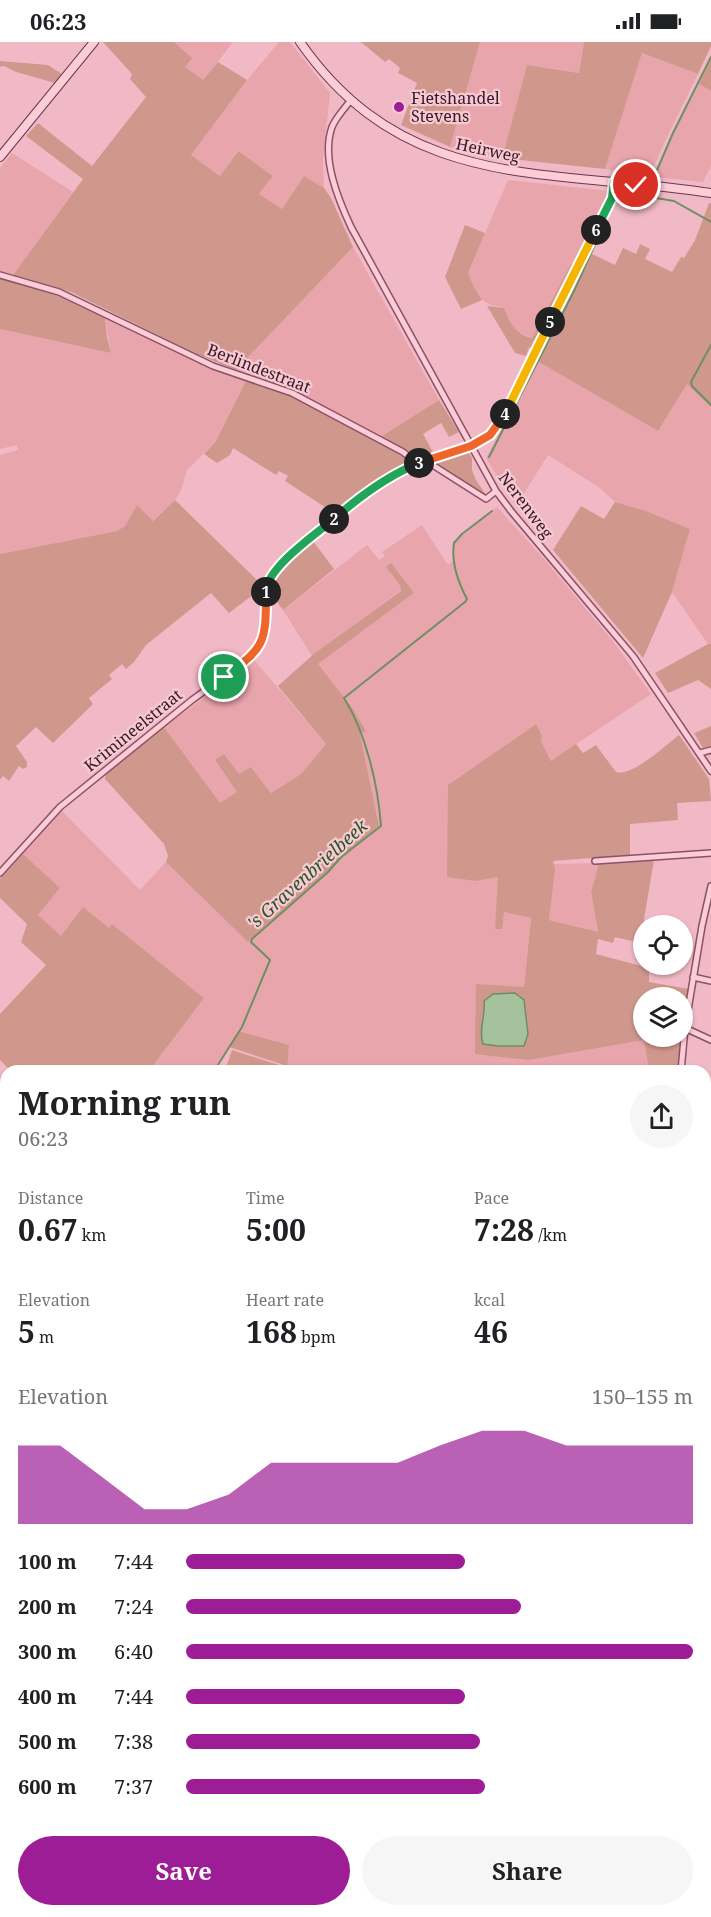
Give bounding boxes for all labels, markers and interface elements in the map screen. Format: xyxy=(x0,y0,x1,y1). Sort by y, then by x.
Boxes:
text: 06:23 xyxy=(30,6,86,36)
place label: Fietshandel Stevens xyxy=(411,87,500,127)
marker: Fietshandel Stevens xyxy=(392,100,406,114)
street label: Heirweg xyxy=(454,132,522,168)
pin xyxy=(610,159,661,210)
icon: check xyxy=(619,168,652,201)
pin: 6 xyxy=(581,215,611,245)
text: 6 xyxy=(591,219,601,241)
pin: 5 xyxy=(535,307,565,337)
text: 5 xyxy=(545,311,555,333)
street label: Berlindestraat xyxy=(204,338,314,398)
pin: 4 xyxy=(490,399,520,429)
text: 4 xyxy=(500,403,510,425)
pin: 3 xyxy=(404,448,434,478)
text: 3 xyxy=(414,452,424,474)
street label: Nerenweg xyxy=(494,467,559,543)
pin: 2 xyxy=(319,504,349,534)
text: 2 xyxy=(329,508,339,530)
pin: 1 xyxy=(251,577,281,607)
text: 1 xyxy=(261,581,271,603)
pin xyxy=(198,651,249,702)
icon: arrive xyxy=(207,660,240,693)
street label: Krimineelstraat xyxy=(79,683,187,776)
water label: 's Gravenbrielbeek xyxy=(242,813,373,934)
map controls xyxy=(633,915,693,1047)
button: locate xyxy=(633,915,693,975)
button: layers xyxy=(633,987,693,1047)
text: Morning run xyxy=(18,1080,231,1125)
button: share xyxy=(630,1085,693,1148)
text: 06:23 xyxy=(18,1125,68,1152)
text: Distance xyxy=(18,1187,83,1209)
text: Time xyxy=(246,1187,285,1209)
text: Pace xyxy=(474,1187,509,1209)
text: 0.67 xyxy=(18,1209,78,1250)
text: 5:00 xyxy=(246,1209,306,1250)
text: 7:28 xyxy=(474,1209,534,1250)
text: km xyxy=(78,1224,106,1246)
text: /km xyxy=(534,1224,567,1246)
text: Elevation xyxy=(18,1289,90,1311)
text: Heart rate xyxy=(246,1289,324,1311)
text: kcal xyxy=(474,1289,505,1311)
text: 5 xyxy=(18,1311,35,1352)
text: 168 xyxy=(246,1311,297,1352)
text: 46 xyxy=(474,1311,508,1352)
text: m xyxy=(35,1326,54,1348)
text: bpm xyxy=(297,1326,336,1348)
text: Elevation xyxy=(18,1383,108,1410)
text: 150–155 m xyxy=(592,1383,693,1410)
text: 100 m xyxy=(18,1548,77,1575)
text: 7:44 xyxy=(114,1548,153,1575)
text: 200 m xyxy=(18,1593,77,1620)
text: 7:24 xyxy=(114,1593,153,1620)
text: 300 m xyxy=(18,1638,77,1665)
text: 6:40 xyxy=(114,1638,153,1665)
text: 400 m xyxy=(18,1683,77,1710)
text: 7:44 xyxy=(114,1683,153,1710)
text: 500 m xyxy=(18,1728,77,1755)
text: 7:38 xyxy=(114,1728,153,1755)
text: 600 m xyxy=(18,1773,77,1800)
text: 7:37 xyxy=(114,1773,153,1800)
button: Save xyxy=(18,1836,350,1905)
button: Share xyxy=(362,1836,693,1905)

